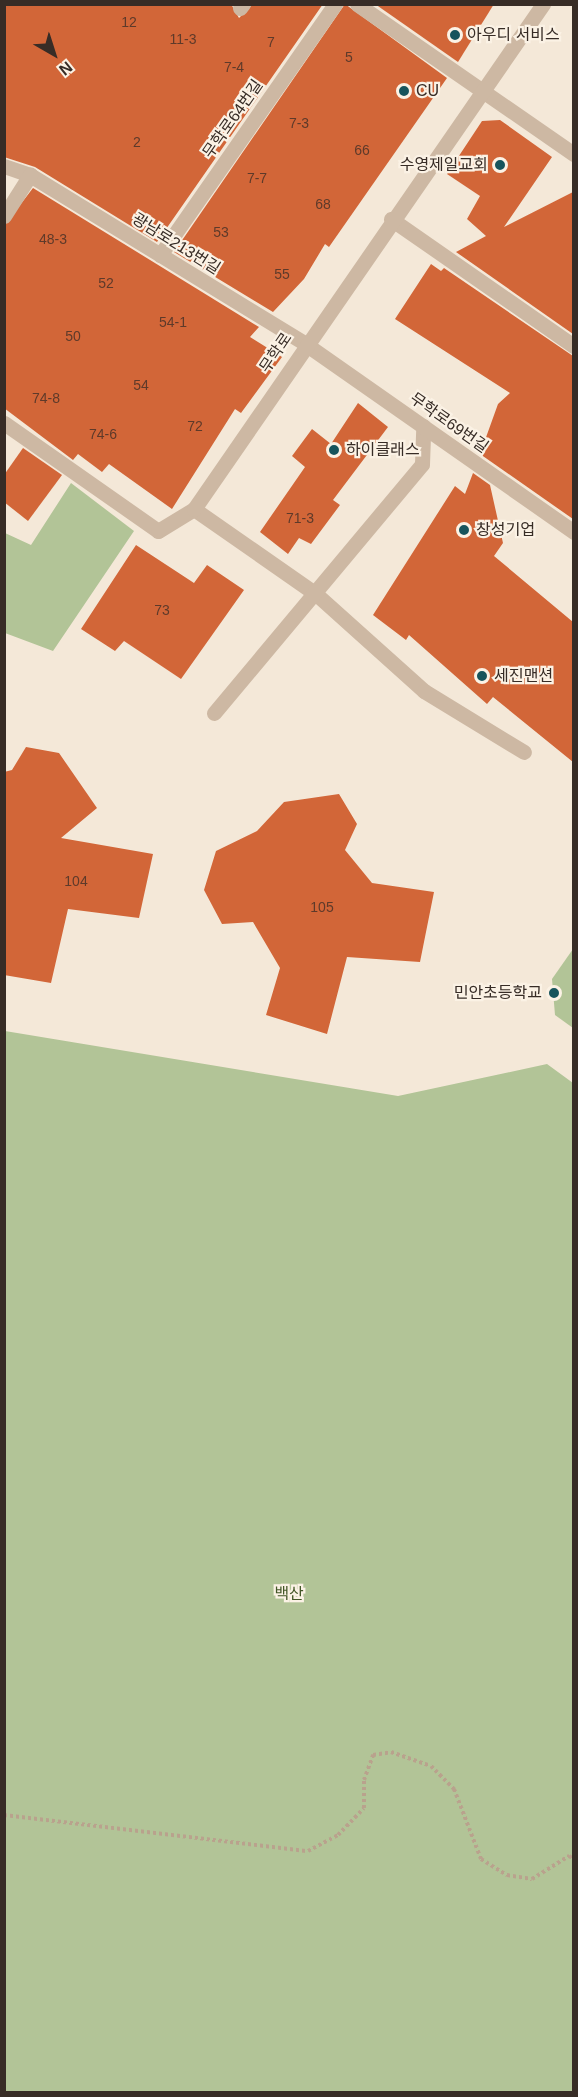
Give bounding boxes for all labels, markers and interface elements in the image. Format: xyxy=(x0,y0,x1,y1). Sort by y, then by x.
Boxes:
house number: 12 xyxy=(121,14,137,30)
north arrow xyxy=(24,24,84,84)
place label: 아우디 서비스 xyxy=(467,25,560,45)
marker: 아우디 서비스 xyxy=(448,28,462,42)
house number: 11-3 xyxy=(170,31,196,47)
house number: 7 xyxy=(267,34,275,50)
house number: 5 xyxy=(345,49,353,65)
text: N xyxy=(56,58,75,79)
house number: 7-4 xyxy=(224,59,244,75)
street label: 무학로64번길 xyxy=(199,76,267,162)
place label: CU xyxy=(416,81,439,101)
marker: CU xyxy=(397,84,411,98)
house number: 7-3 xyxy=(289,115,309,131)
house number: 2 xyxy=(133,134,141,150)
house number: 66 xyxy=(354,142,370,158)
place label: 수영제일교회 xyxy=(400,155,488,175)
marker: 수영제일교회 xyxy=(493,158,507,172)
house number: 7-7 xyxy=(247,170,267,186)
house number: 68 xyxy=(315,196,331,212)
street label: 광남로213번길 xyxy=(128,209,224,279)
house number: 53 xyxy=(213,224,229,240)
house number: 48-3 xyxy=(39,231,67,247)
house number: 55 xyxy=(274,266,290,282)
house number: 52 xyxy=(98,275,114,291)
house number: 54-1 xyxy=(159,314,187,330)
house number: 50 xyxy=(65,328,81,344)
street label: 무학로 xyxy=(256,329,296,377)
house number: 54 xyxy=(133,377,149,393)
street label: 무학로69번길 xyxy=(406,389,492,457)
house number: 74-8 xyxy=(32,390,60,406)
house number: 72 xyxy=(187,418,203,434)
house number: 74-6 xyxy=(89,426,117,442)
place label: 하이클래스 xyxy=(346,440,420,460)
marker: 하이클래스 xyxy=(327,443,341,457)
house number: 71-3 xyxy=(286,510,314,526)
place label: 창성기업 xyxy=(476,520,535,540)
marker: 창성기업 xyxy=(457,523,471,537)
house number: 73 xyxy=(154,602,170,618)
place label: 세진맨션 xyxy=(494,666,553,686)
marker: 세진맨션 xyxy=(475,669,489,683)
house number: 104 xyxy=(64,873,88,889)
house number: 105 xyxy=(310,899,334,915)
place label: 민안초등학교 xyxy=(454,983,542,1003)
marker: 민안초등학교 xyxy=(547,986,561,1000)
park label: 백산 xyxy=(274,1584,304,1604)

